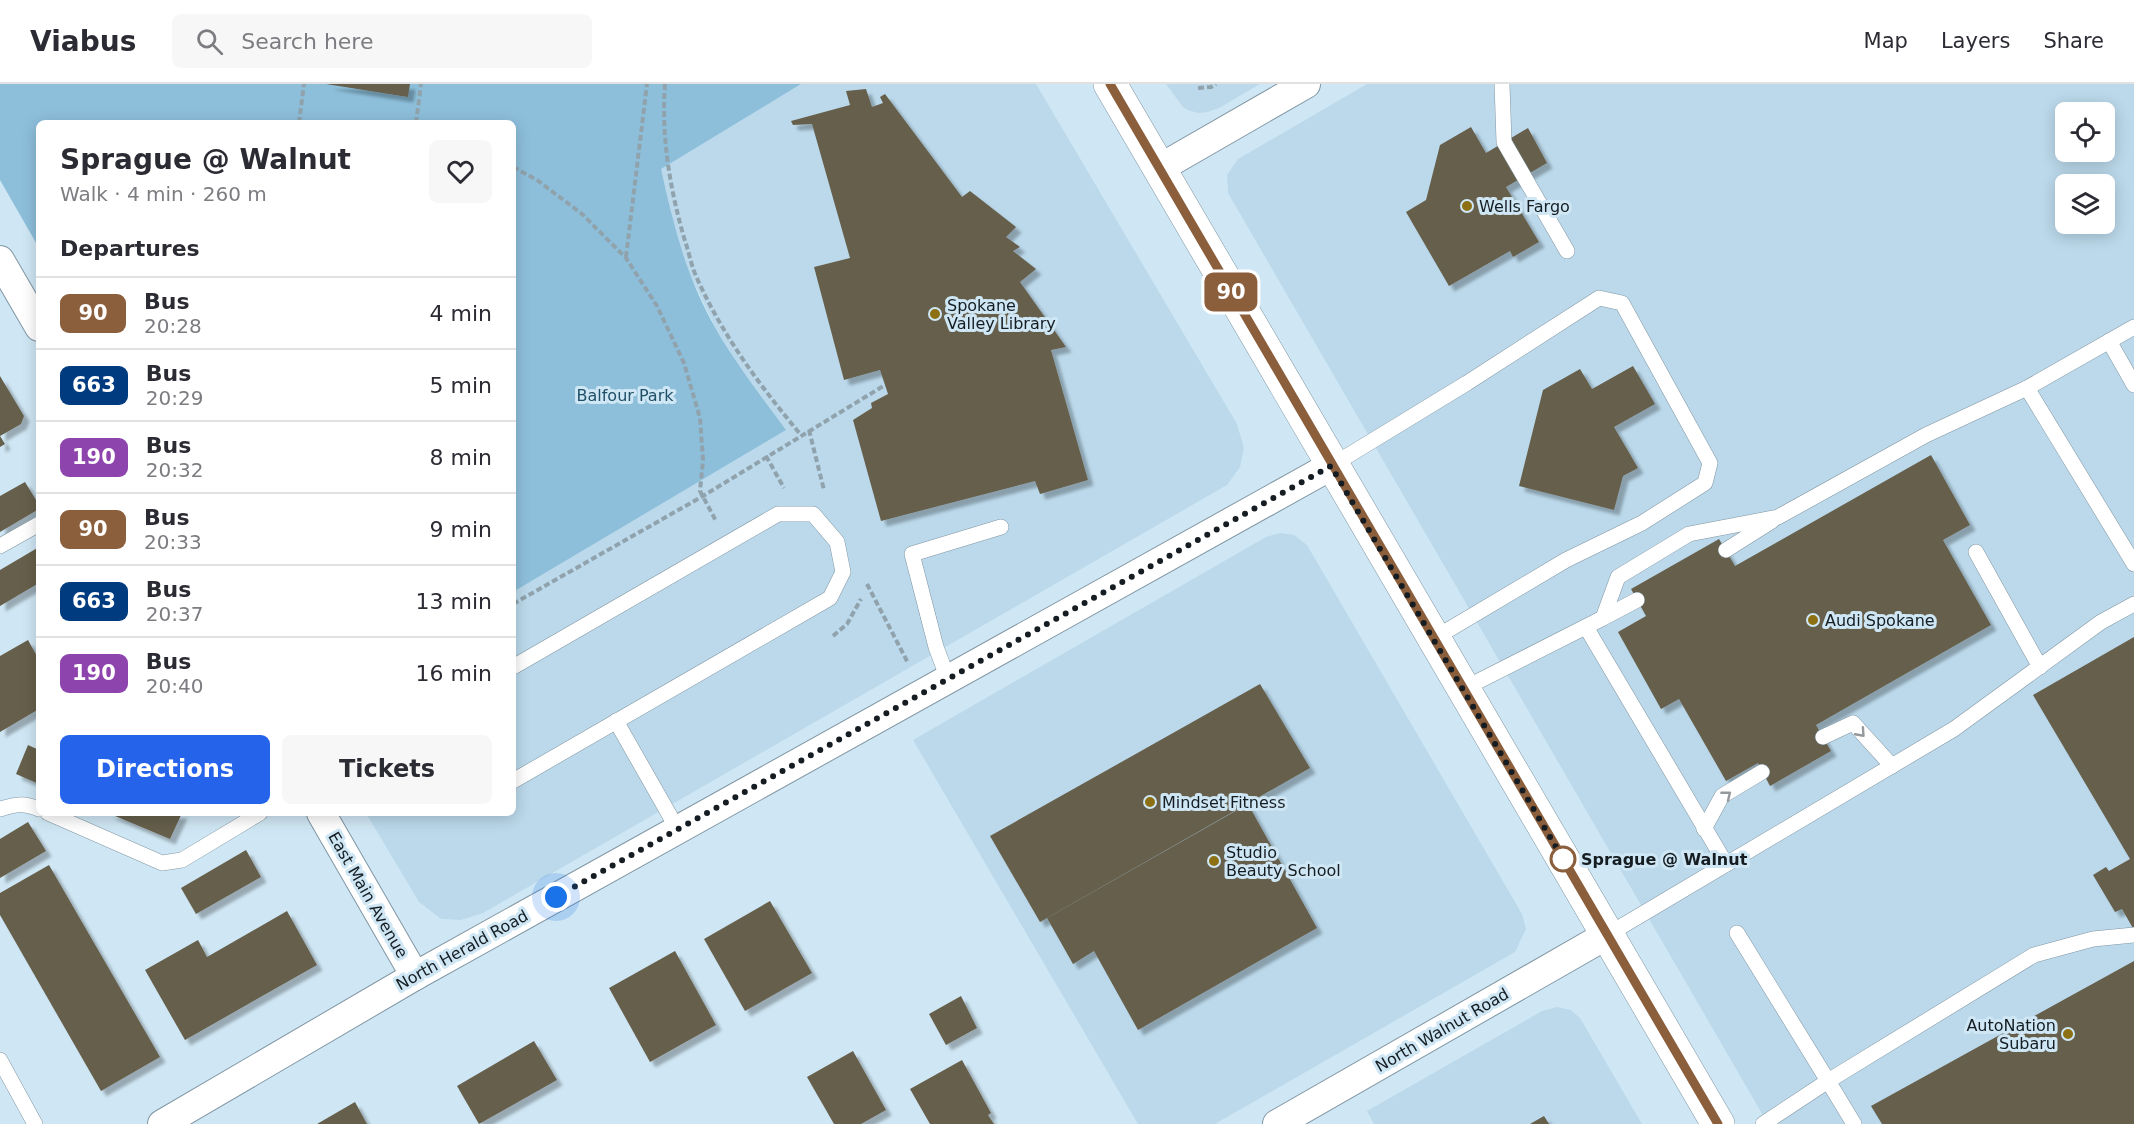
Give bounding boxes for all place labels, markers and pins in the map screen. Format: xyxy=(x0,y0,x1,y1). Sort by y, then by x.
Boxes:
place label: Wells Fargo xyxy=(1479,197,1570,216)
marker: Wells Fargo xyxy=(1460,199,1474,213)
place label: Spokane Valley Library xyxy=(947,296,1056,333)
marker: Spokane Valley Library xyxy=(928,307,942,321)
place label: Audi Spokane xyxy=(1825,611,1935,630)
marker: Audi Spokane xyxy=(1806,613,1820,627)
place label: Mindset Fitness xyxy=(1162,793,1286,812)
marker: Mindset Fitness xyxy=(1143,795,1157,809)
place label: Studio Beauty School xyxy=(1226,843,1341,880)
marker: Sprague @ Walnut xyxy=(1550,846,1576,872)
place label: Sprague @ Walnut xyxy=(1581,850,1748,869)
marker: Studio Beauty School xyxy=(1207,854,1221,868)
place label: AutoNation Subaru xyxy=(1966,1016,2056,1053)
marker: AutoNation Subaru xyxy=(2061,1027,2075,1041)

